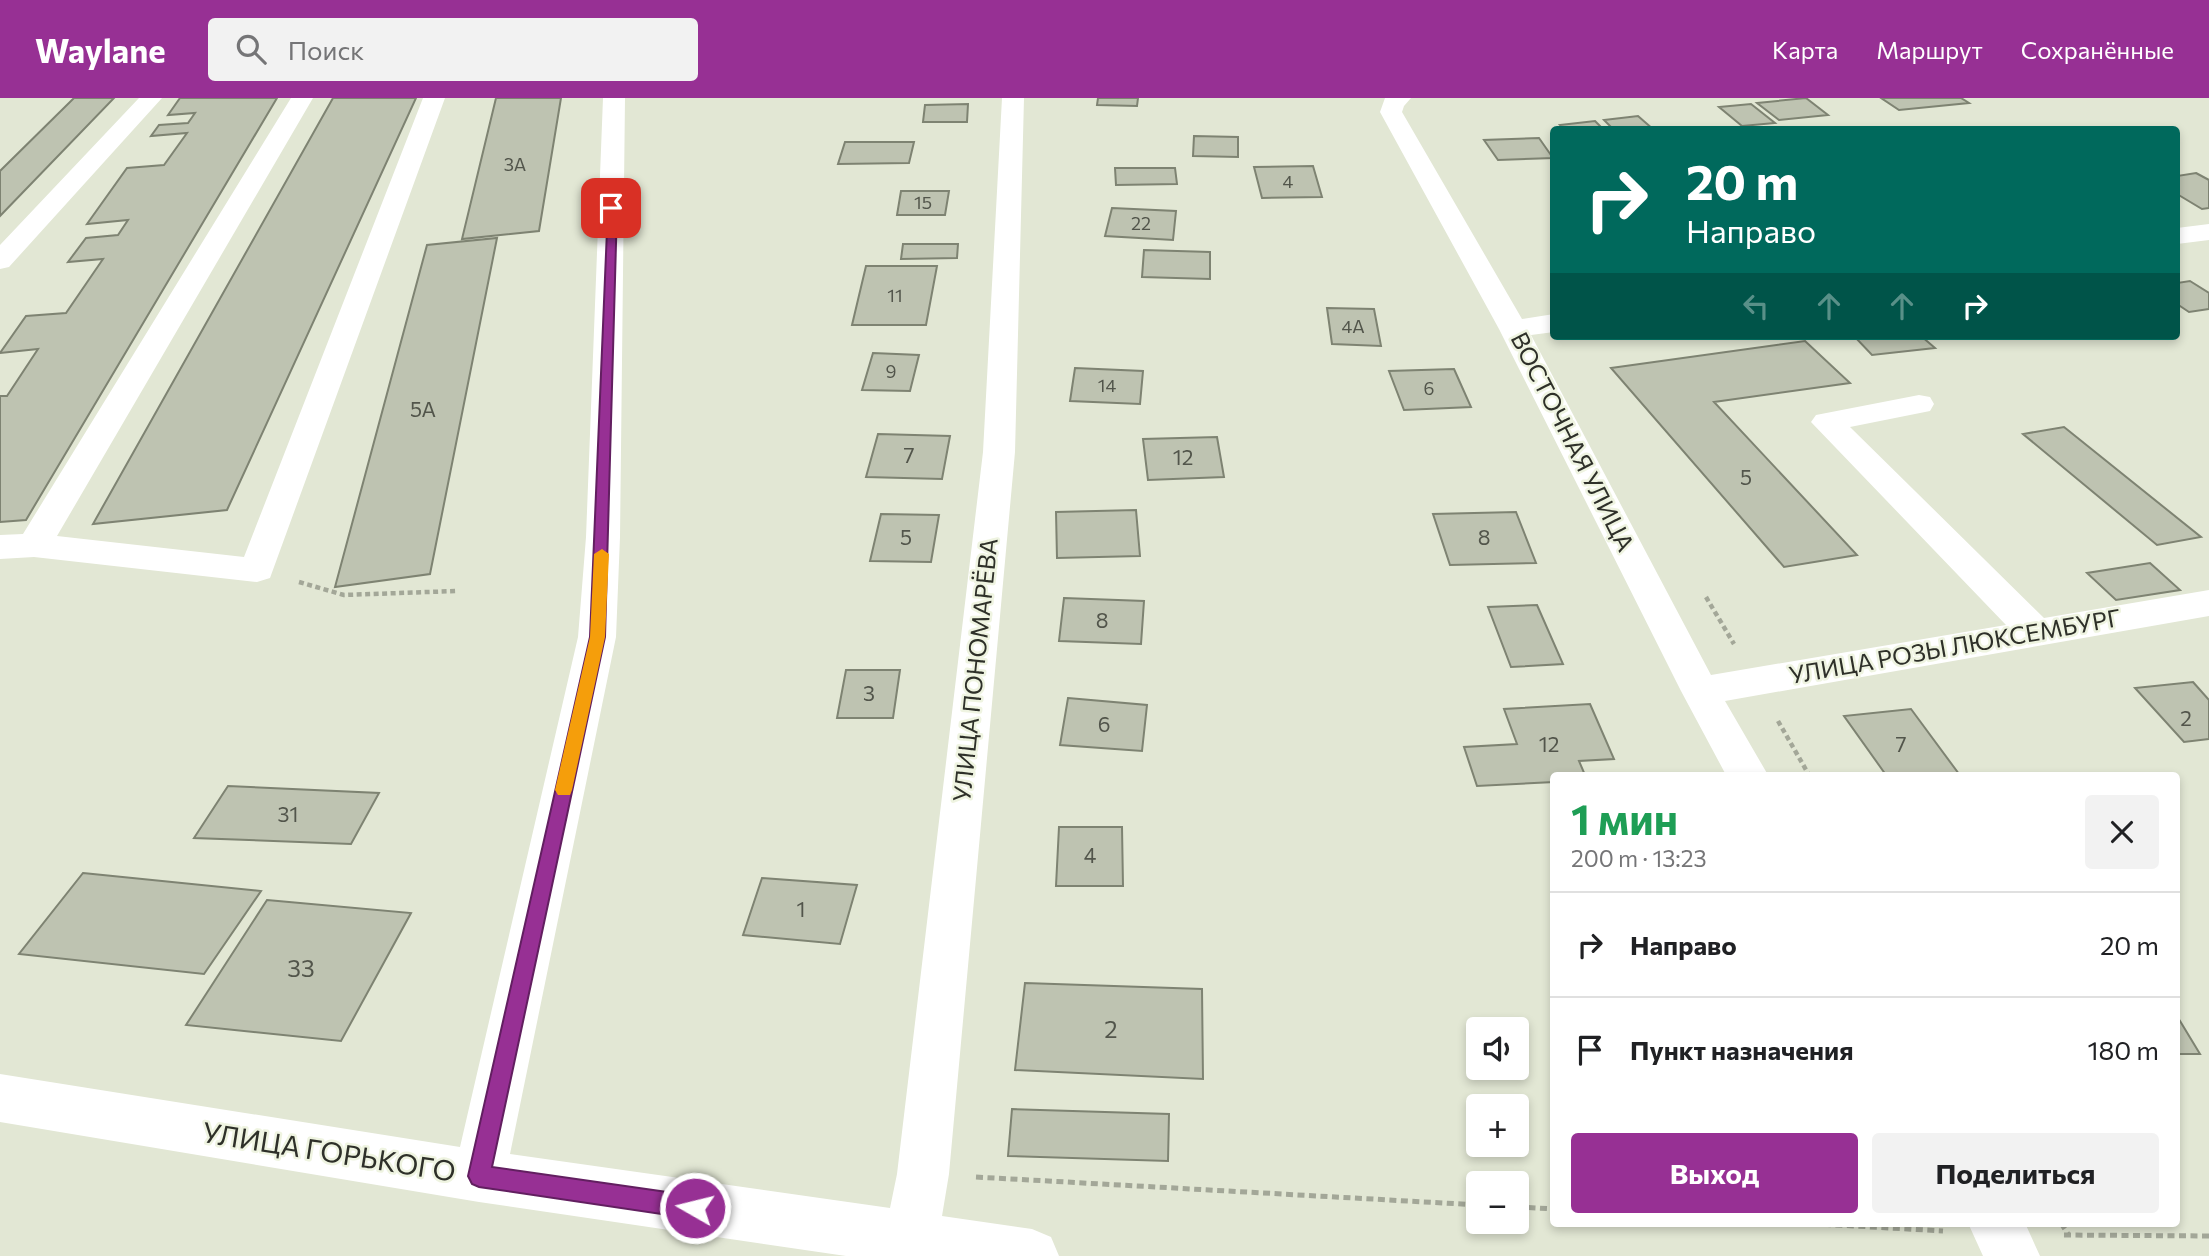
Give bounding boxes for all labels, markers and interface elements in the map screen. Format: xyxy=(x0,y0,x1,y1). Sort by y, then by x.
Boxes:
search box xyxy=(208,18,698,81)
text: Waylane xyxy=(35,29,166,70)
icon: search xyxy=(232,30,270,68)
text: Поиск xyxy=(288,34,364,65)
text: Карта xyxy=(1772,35,1838,64)
text: Маршрут xyxy=(1876,35,1983,64)
text: Сохранённые xyxy=(2021,35,2174,64)
text: 20 m xyxy=(1686,150,1798,210)
house number: 3А xyxy=(504,153,526,175)
icon: right xyxy=(1571,154,1662,245)
house number: 4 xyxy=(1283,170,1294,192)
pin xyxy=(581,178,641,238)
icon: arrive xyxy=(592,189,630,227)
house number: 15 xyxy=(914,191,932,213)
text: Направо xyxy=(1686,210,1816,250)
house number: 22 xyxy=(1131,212,1151,234)
house number: 11 xyxy=(887,284,903,306)
icon: left xyxy=(1737,287,1775,325)
icon: ahead xyxy=(1810,287,1848,325)
icon: ahead xyxy=(1883,287,1921,325)
icon: right xyxy=(1956,287,1994,325)
house number: 4А xyxy=(1341,315,1365,337)
street label: ВОСТОЧНАЯ УЛИЦА xyxy=(1505,327,1641,556)
house number: 9 xyxy=(886,360,896,382)
house number: 14 xyxy=(1098,374,1116,396)
house number: 6 xyxy=(1424,377,1434,399)
house number: 5А xyxy=(410,396,436,421)
house number: 7 xyxy=(903,442,915,467)
house number: 12 xyxy=(1173,444,1193,469)
house number: 5 xyxy=(1740,464,1752,489)
house number: 5 xyxy=(900,524,912,549)
house number: 8 xyxy=(1478,524,1490,549)
street label: УЛИЦА ПОНОМАРЁВА xyxy=(946,536,1003,803)
street label: УЛИЦА РОЗЫ ЛЮКСЕМБУРГ xyxy=(1787,602,2123,689)
house number: 8 xyxy=(1096,607,1108,632)
house number: 3 xyxy=(863,680,875,705)
house number: 2 xyxy=(2180,705,2192,730)
house number: 6 xyxy=(1098,711,1110,736)
house number: 12 xyxy=(1539,731,1559,756)
house number: 7 xyxy=(1895,731,1907,756)
text: 1 мин xyxy=(1571,792,1678,844)
button: close xyxy=(2085,795,2159,869)
house number: 31 xyxy=(278,801,298,826)
house number: 4 xyxy=(1084,842,1097,867)
text: 200 m · 13:23 xyxy=(1571,844,1707,872)
house number: 1 xyxy=(797,896,805,921)
icon: right xyxy=(1571,926,1609,964)
text: Направо xyxy=(1630,929,1737,960)
text: 20 m xyxy=(2100,929,2159,960)
house number: 33 xyxy=(287,953,315,982)
house number: 2 xyxy=(1104,1014,1118,1043)
map controls xyxy=(1466,1017,1529,1234)
button: sound xyxy=(1466,1017,1529,1080)
icon: arrive xyxy=(1571,1031,1609,1069)
text: Пункт назначения xyxy=(1630,1034,1854,1065)
text: 180 m xyxy=(2087,1034,2159,1065)
button: + xyxy=(1466,1094,1529,1157)
street label: УЛИЦА ГОРЬКОГО xyxy=(200,1114,458,1188)
button: Выход xyxy=(1571,1133,1858,1213)
button: Поделиться xyxy=(1872,1133,2159,1213)
position arrow xyxy=(658,1171,732,1245)
button: − xyxy=(1466,1171,1529,1234)

